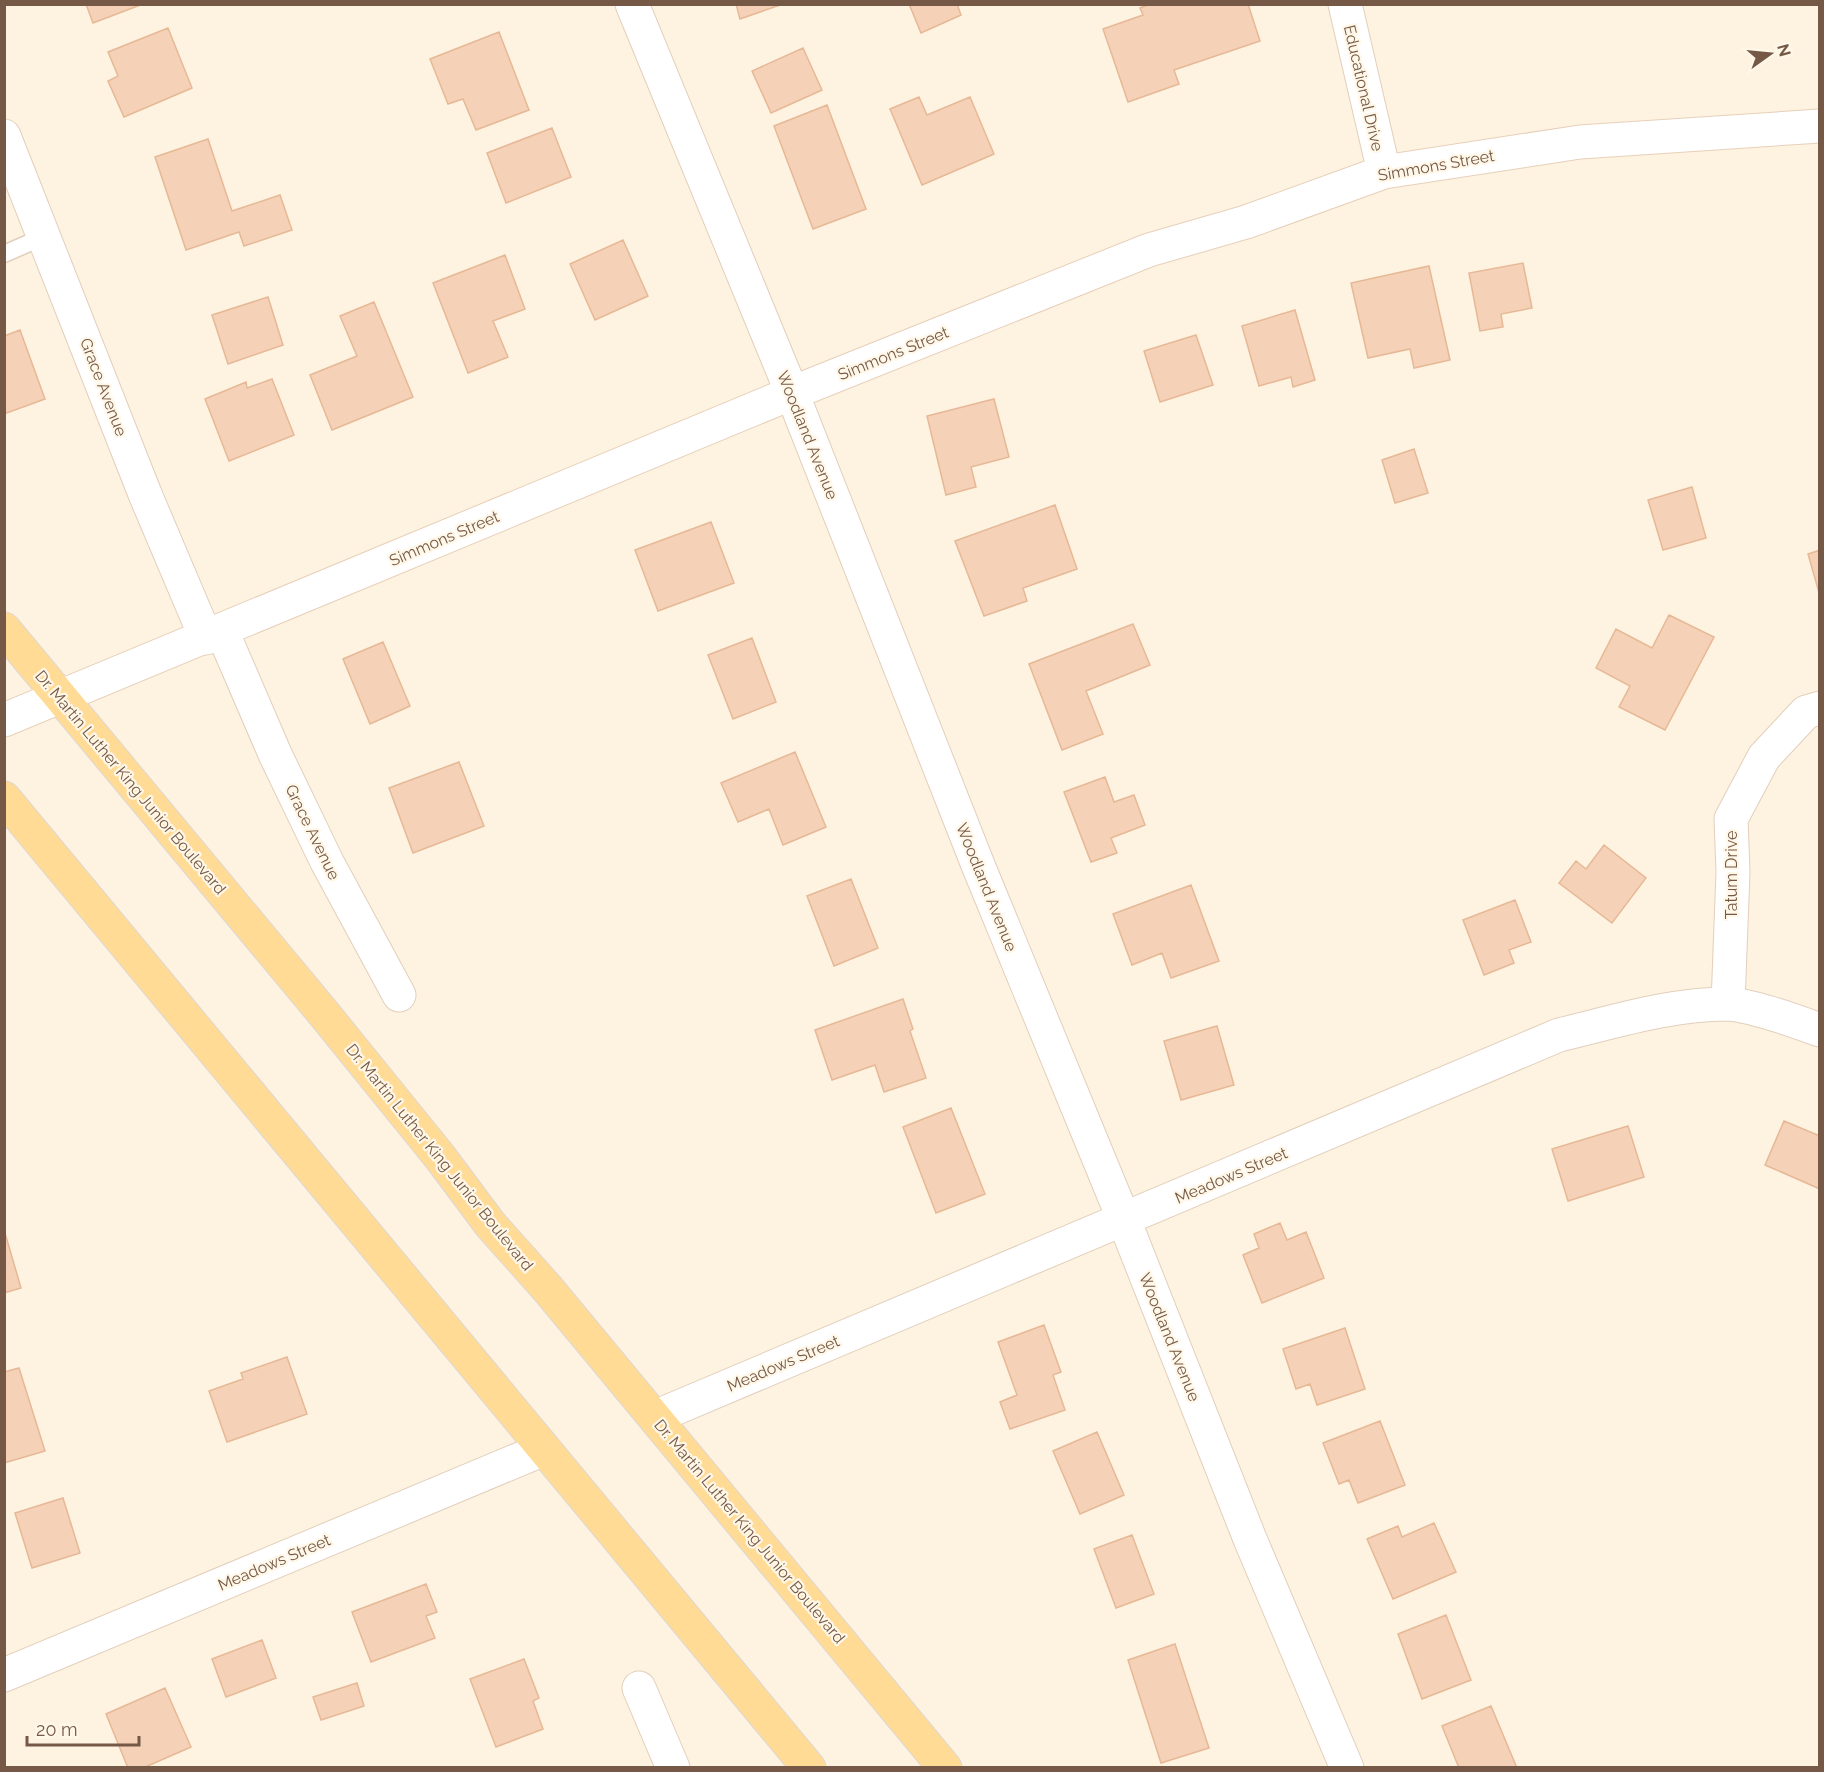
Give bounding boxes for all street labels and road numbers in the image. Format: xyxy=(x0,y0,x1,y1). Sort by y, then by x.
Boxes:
street label: Educational Drive xyxy=(1340,23,1387,153)
street label: Simmons Street xyxy=(1377,146,1496,185)
street label: Simmons Street xyxy=(835,322,952,384)
street label: Grace Avenue xyxy=(76,335,131,439)
street label: Woodland Avenue xyxy=(773,368,842,502)
street label: Simmons Street xyxy=(386,506,503,570)
street label: Dr. Martin Luther King Junior Boulevard xyxy=(31,667,230,898)
street label: Grace Avenue xyxy=(281,781,344,883)
street label: Woodland Avenue xyxy=(952,820,1021,954)
street label: Tatum Drive xyxy=(1722,831,1741,919)
street label: Dr. Martin Luther King Junior Boulevard xyxy=(342,1040,537,1275)
street label: Meadows Street xyxy=(1172,1143,1291,1208)
street label: Woodland Avenue xyxy=(1135,1270,1204,1404)
street label: Meadows Street xyxy=(724,1331,843,1396)
street label: Dr. Martin Luther King Junior Boulevard xyxy=(650,1416,849,1647)
street label: Meadows Street xyxy=(215,1530,334,1595)

